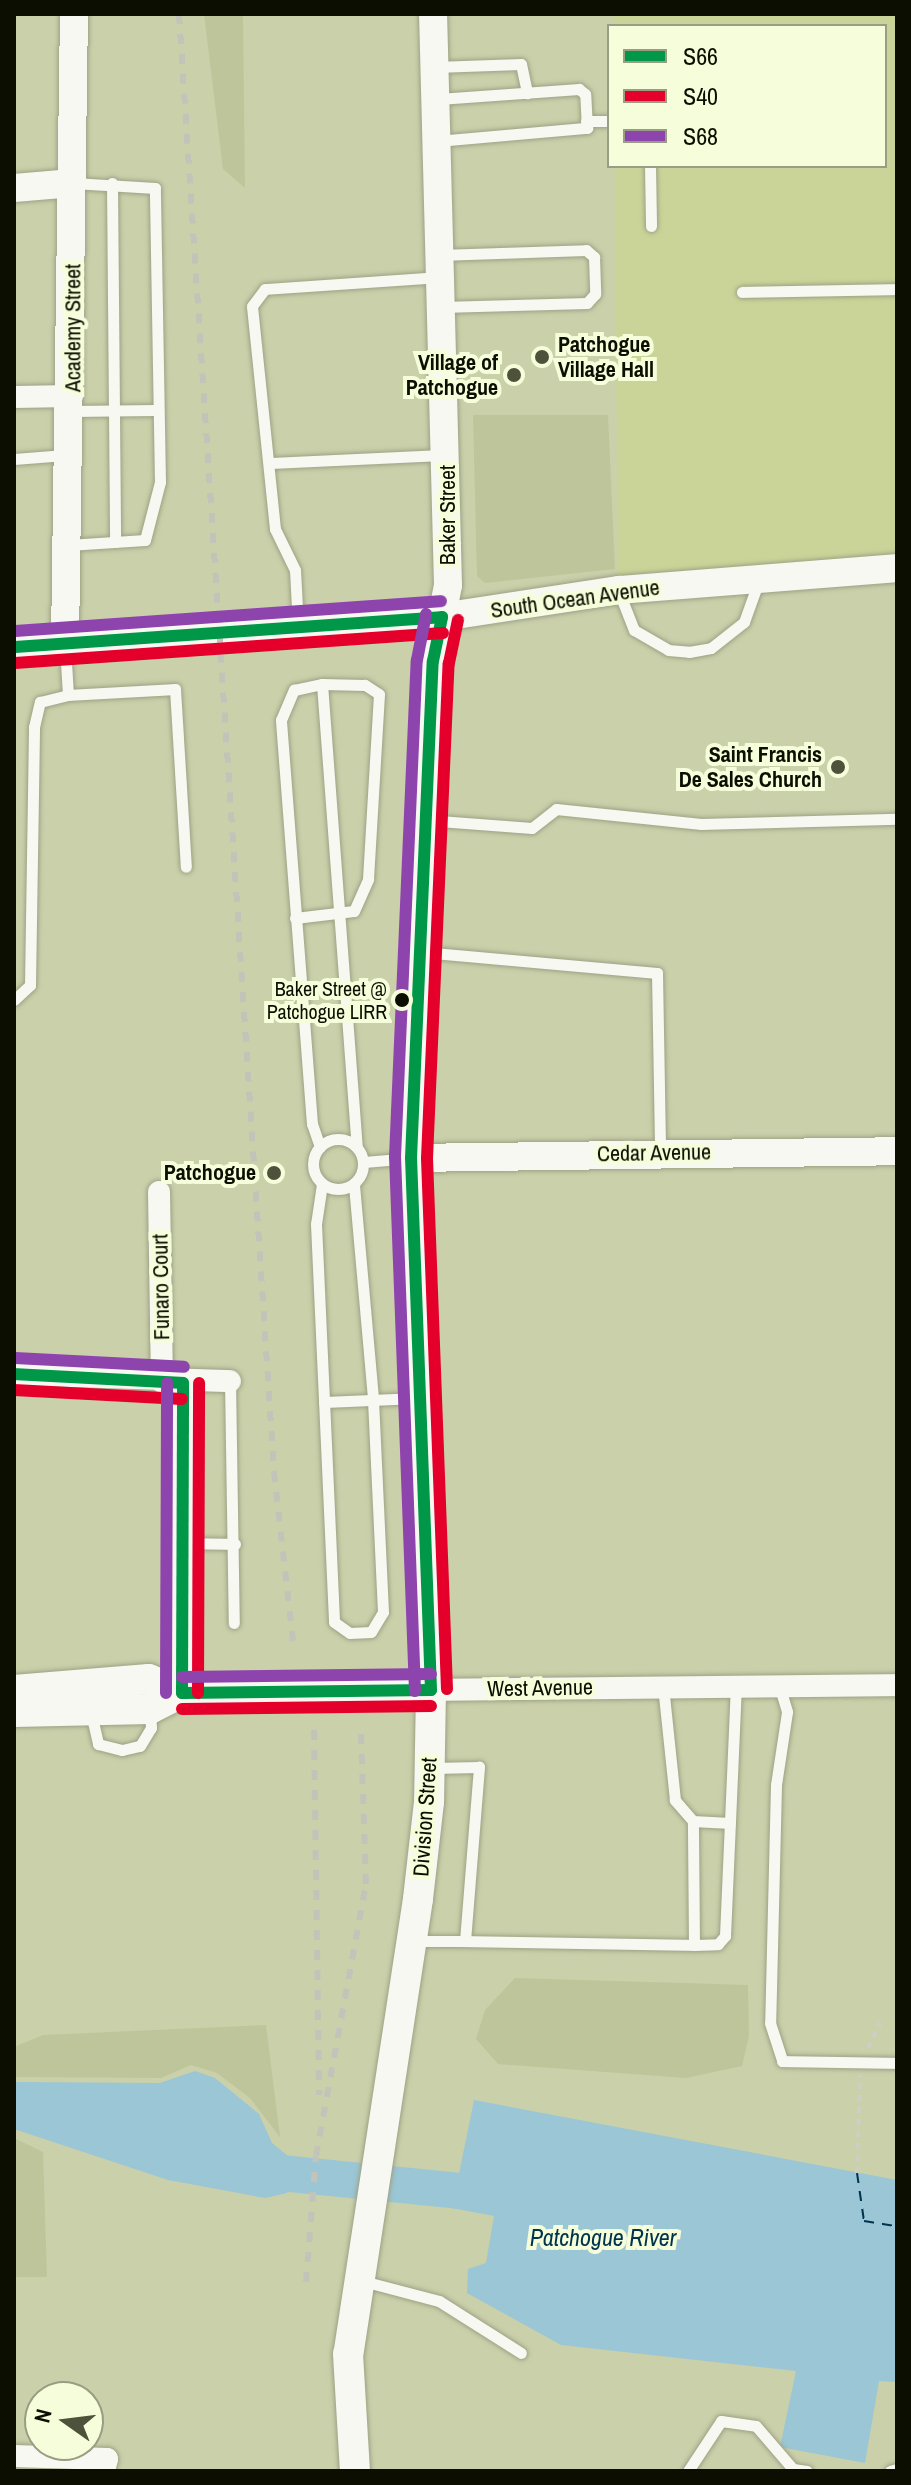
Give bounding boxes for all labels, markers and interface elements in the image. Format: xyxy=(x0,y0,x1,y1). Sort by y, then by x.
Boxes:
legend xyxy=(607,24,887,168)
text: S66 xyxy=(683,40,718,72)
text: S40 xyxy=(683,80,718,112)
text: S68 xyxy=(683,120,718,152)
street label: Academy Street xyxy=(60,264,86,392)
place label: Patchogue Village Hall xyxy=(558,331,654,382)
marker: Patchogue Village Hall xyxy=(533,348,551,366)
place label: Village of Patchogue xyxy=(406,349,498,400)
marker: Village of Patchogue xyxy=(505,366,523,384)
street label: Baker Street xyxy=(435,465,461,565)
street label: South Ocean Avenue xyxy=(488,574,662,624)
place label: Saint Francis De Sales Church xyxy=(679,741,822,792)
marker: Saint Francis De Sales Church xyxy=(829,758,847,776)
place label: Baker Street @ Patchogue LIRR xyxy=(267,976,387,1023)
marker: Baker Street @ Patchogue LIRR xyxy=(394,992,410,1008)
street label: Cedar Avenue xyxy=(596,1139,712,1167)
place label: Patchogue xyxy=(164,1160,256,1186)
marker: Patchogue xyxy=(263,1162,285,1184)
street label: Funaro Court xyxy=(147,1234,175,1340)
street label: West Avenue xyxy=(486,1674,594,1702)
street label: Division Street xyxy=(408,1757,442,1877)
water label: Patchogue River xyxy=(530,2224,676,2252)
north arrow xyxy=(24,2381,104,2461)
text: N xyxy=(27,2406,59,2426)

